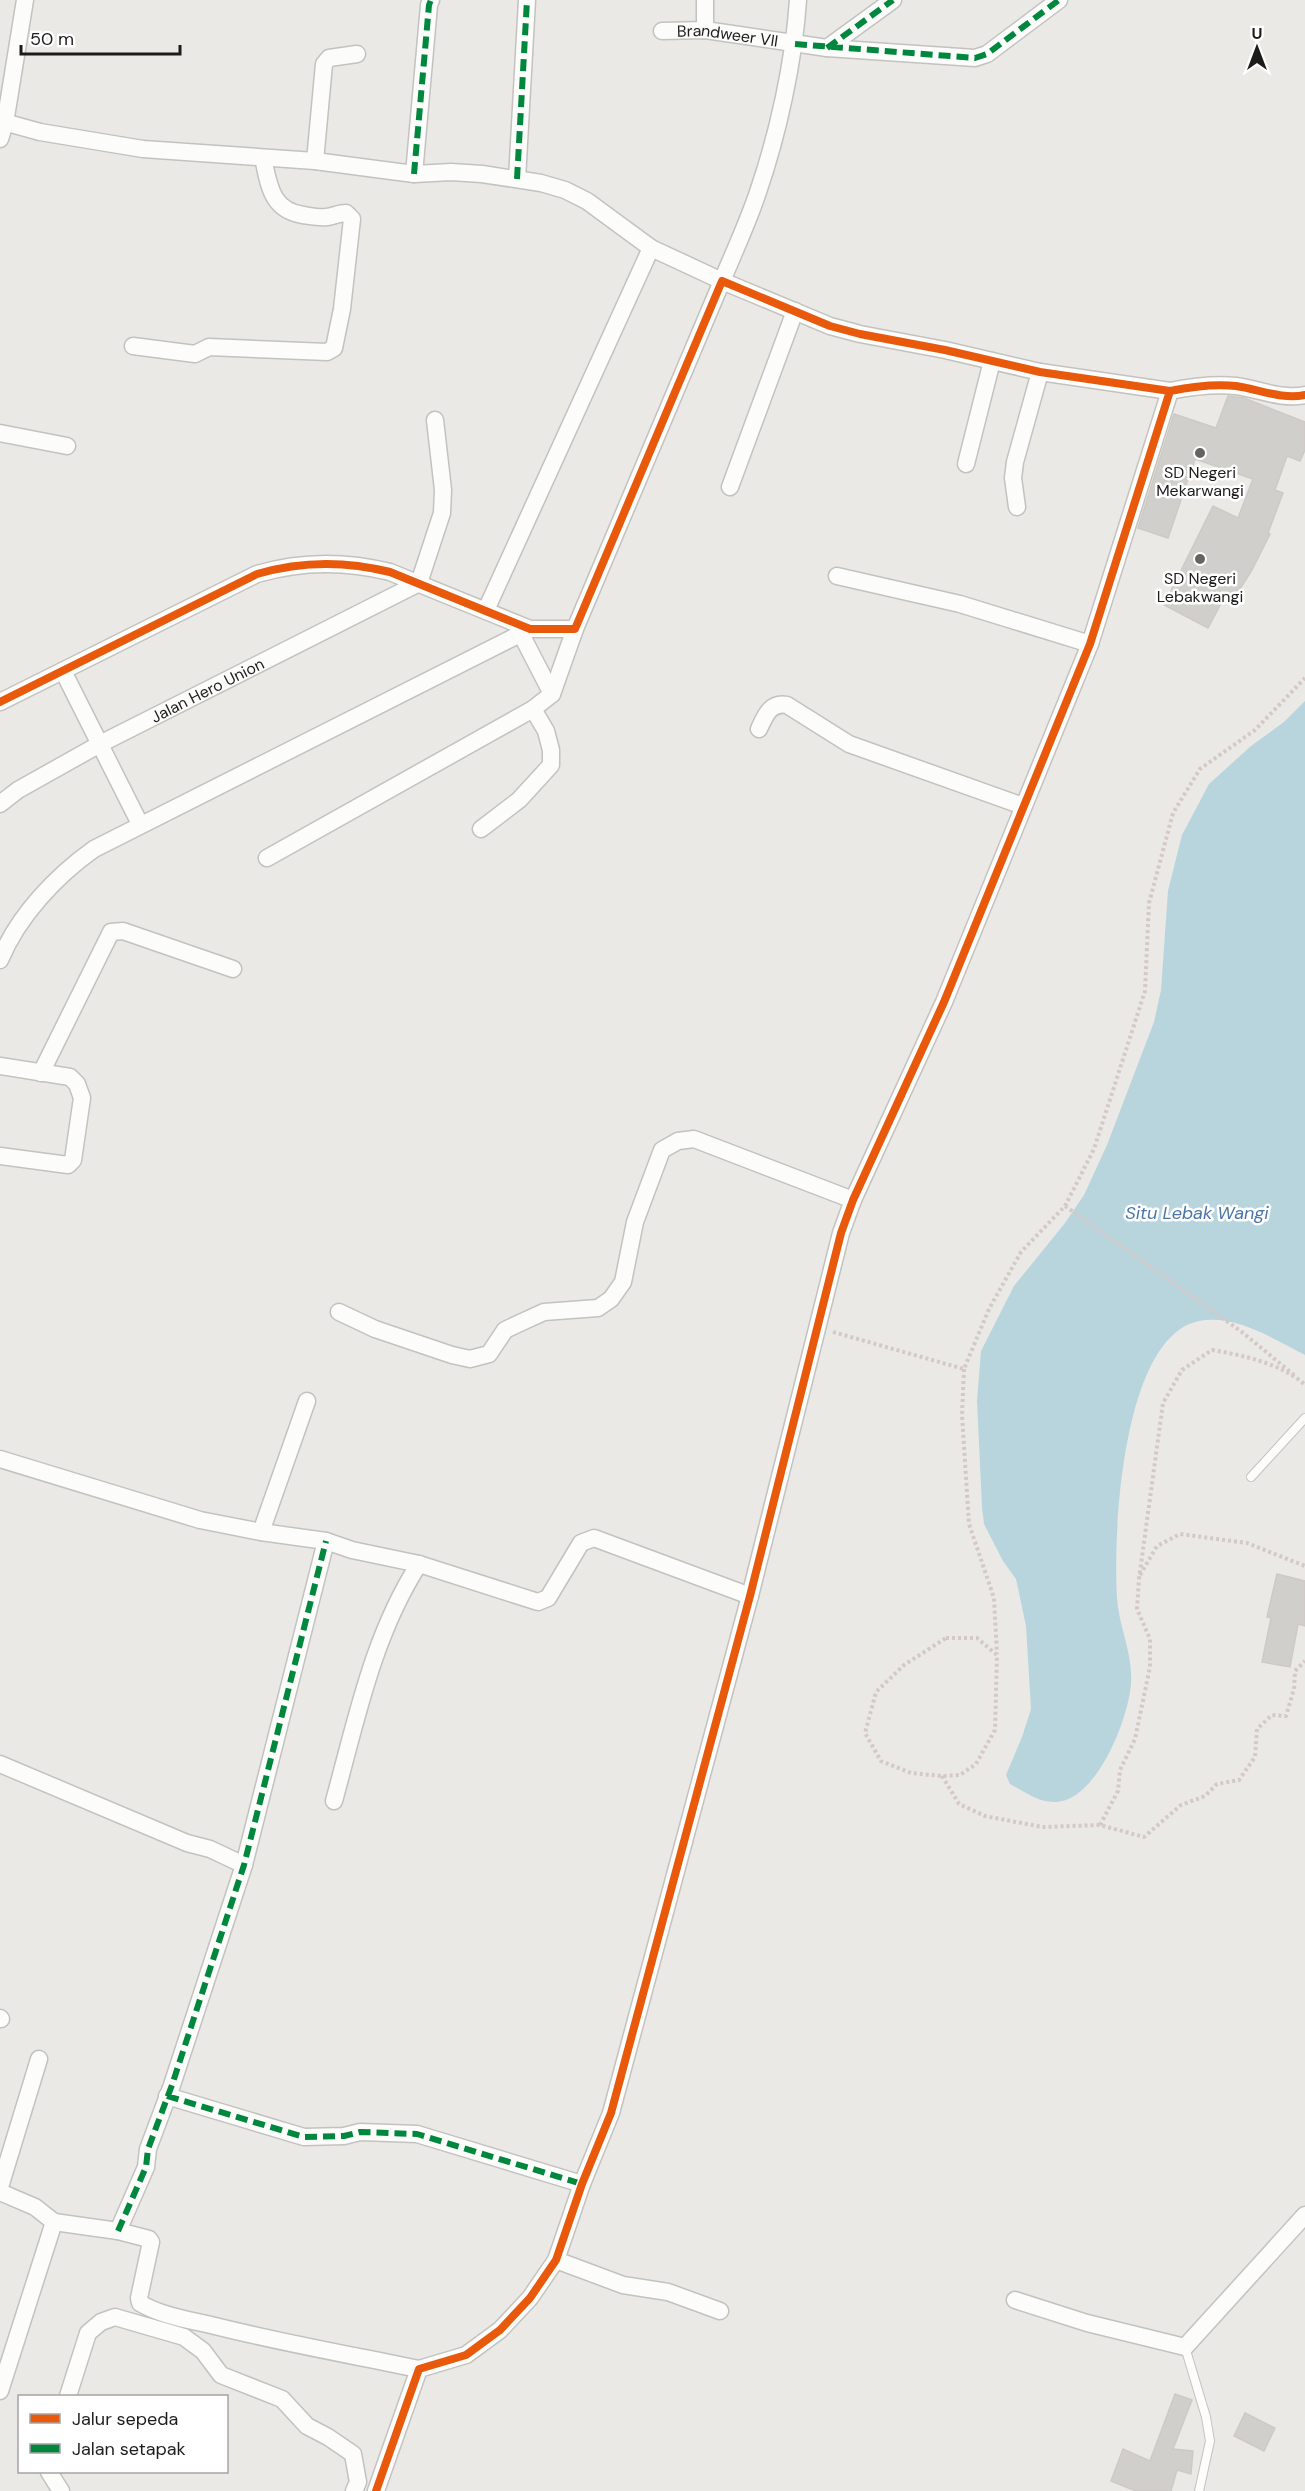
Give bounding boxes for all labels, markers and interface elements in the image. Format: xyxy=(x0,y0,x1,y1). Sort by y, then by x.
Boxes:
scale bar xyxy=(21,18,180,56)
north arrow xyxy=(1227,18,1287,78)
street label: Brandweer VII xyxy=(677,19,780,51)
text: U xyxy=(1252,23,1262,44)
text: 50 m xyxy=(30,27,74,51)
marker: SD Negeri Mekarwangi xyxy=(1193,446,1207,460)
place label: SD Negeri Mekarwangi xyxy=(1156,462,1244,501)
marker: SD Negeri Lebakwangi xyxy=(1193,552,1207,566)
place label: SD Negeri Lebakwangi xyxy=(1157,568,1243,607)
street label: Jalan Hero Union xyxy=(147,653,267,727)
water label: Situ Lebak Wangi xyxy=(1125,1201,1269,1225)
legend xyxy=(18,2395,228,2473)
text: Jalur sepeda xyxy=(72,2407,178,2431)
text: Jalan setapak xyxy=(72,2437,186,2461)

